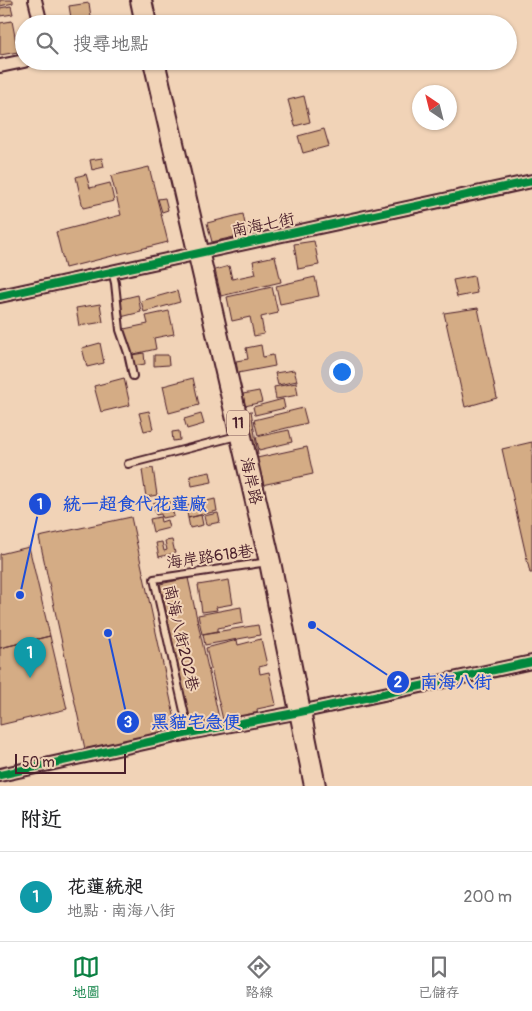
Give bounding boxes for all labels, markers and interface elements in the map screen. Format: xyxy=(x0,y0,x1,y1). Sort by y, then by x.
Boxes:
search box xyxy=(15,15,517,70)
icon: search xyxy=(33,29,61,57)
text: 搜尋地點 xyxy=(73,32,149,56)
north arrow xyxy=(412,85,457,130)
street label: 南海七街 xyxy=(230,209,296,241)
your location xyxy=(329,359,355,385)
road number: 11 xyxy=(227,410,249,436)
street label: 海岸路 xyxy=(236,455,266,507)
callout: 統一超食代花蓮廠 xyxy=(28,488,217,521)
text: 統一超食代花蓮廠 xyxy=(63,493,207,516)
text: 1 xyxy=(37,495,43,514)
street label: 海岸路618巷 xyxy=(165,541,255,573)
street label: 南海八街202巷 xyxy=(159,583,203,693)
pin: 1 xyxy=(14,637,46,678)
callout: 南海八街 xyxy=(385,665,502,698)
text: 南海八街 xyxy=(420,671,492,694)
text: 2 xyxy=(394,673,402,692)
callout: 黑貓宅急便 xyxy=(116,706,251,739)
text: 黑貓宅急便 xyxy=(151,711,241,734)
text: 3 xyxy=(124,713,132,732)
scale bar xyxy=(15,751,126,774)
text: 50 m xyxy=(22,754,55,771)
text: 附近 xyxy=(20,806,62,833)
text: 花蓮統昶 xyxy=(67,875,143,899)
text: 1 xyxy=(33,887,39,907)
text: 200 m xyxy=(464,887,512,907)
text: 地點 · 南海八街 xyxy=(67,901,175,921)
tab: 地圖 xyxy=(72,953,100,1001)
tab: 路線 xyxy=(245,953,273,1001)
tab: 已儲存 xyxy=(418,953,460,1001)

